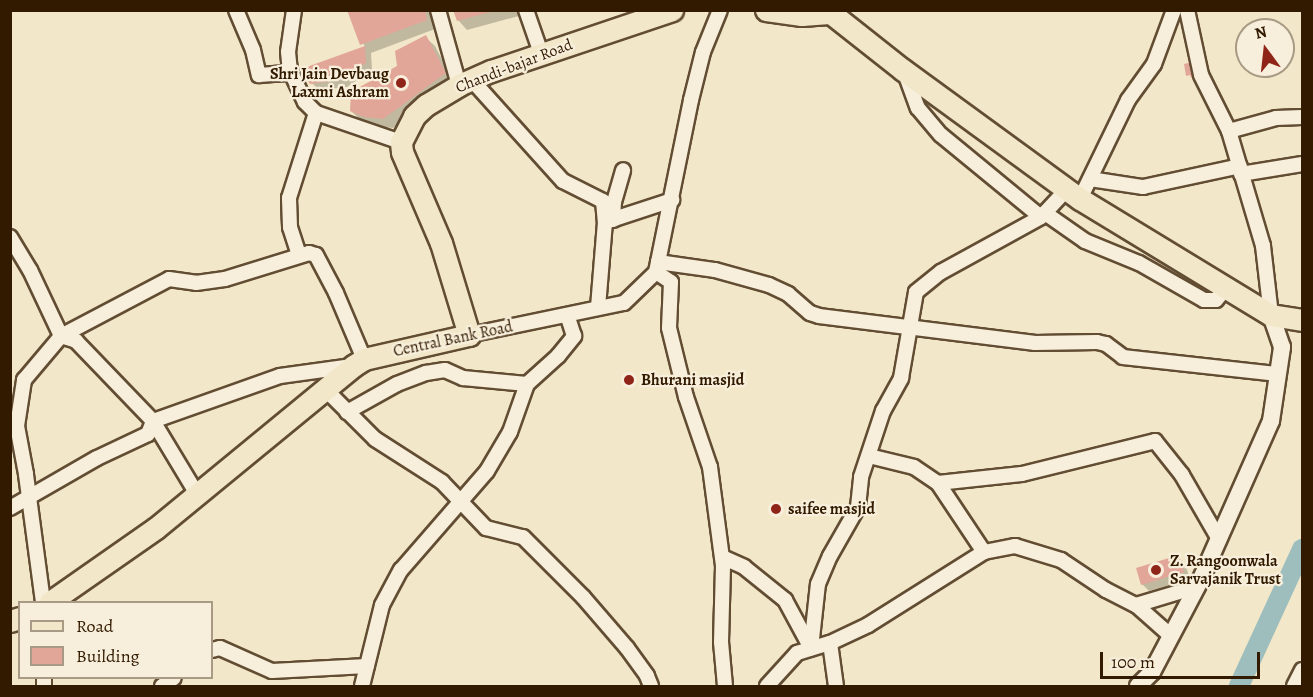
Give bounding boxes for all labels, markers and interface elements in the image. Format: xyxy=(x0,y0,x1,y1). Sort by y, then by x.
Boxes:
north arrow xyxy=(1235,18,1295,78)
text: N xyxy=(1252,20,1269,45)
street label: Chandi-bajar Road xyxy=(453,35,575,97)
place label: Shri Jain Devbaug Laxmi Ashram xyxy=(270,64,389,102)
marker: Shri Jain Devbaug Laxmi Ashram xyxy=(394,76,408,90)
street label: Central Bank Road xyxy=(392,317,514,361)
place label: Bhurani masjid xyxy=(641,370,744,390)
marker: Bhurani masjid xyxy=(622,373,636,387)
place label: saifee masjid xyxy=(788,499,875,519)
marker: saifee masjid xyxy=(769,502,783,516)
place label: Z. Rangoonwala Sarvajanik Trust xyxy=(1170,551,1281,589)
marker: Z. Rangoonwala Sarvajanik Trust xyxy=(1147,561,1165,579)
legend xyxy=(18,601,213,679)
text: Road xyxy=(76,614,113,638)
scale bar xyxy=(1103,640,1264,678)
text: Building xyxy=(76,644,140,668)
text: 100 m xyxy=(1111,650,1155,674)

